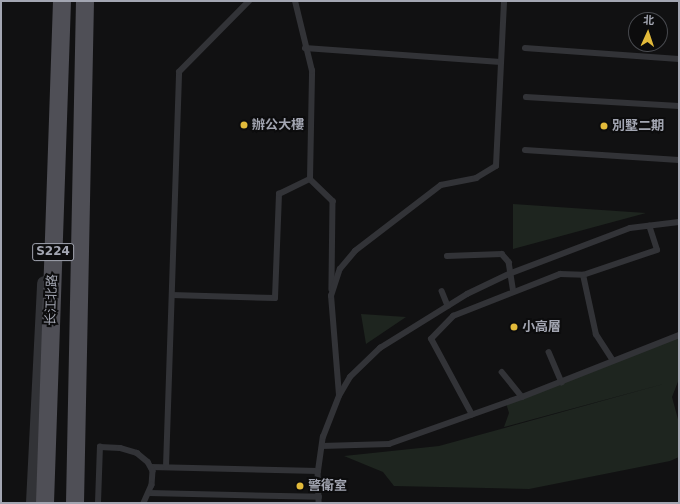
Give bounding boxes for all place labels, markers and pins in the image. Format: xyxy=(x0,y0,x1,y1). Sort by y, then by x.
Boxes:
place label: 辦公大樓 xyxy=(252,117,304,133)
place label: 別墅二期 xyxy=(612,118,664,134)
marker: 辦公大樓 xyxy=(239,120,249,130)
marker: 別墅二期 xyxy=(599,121,609,131)
place label: 小高層 xyxy=(522,319,561,335)
marker: 小高層 xyxy=(509,322,519,332)
place label: 警衛室 xyxy=(308,478,347,494)
marker: 警衛室 xyxy=(295,481,305,491)

